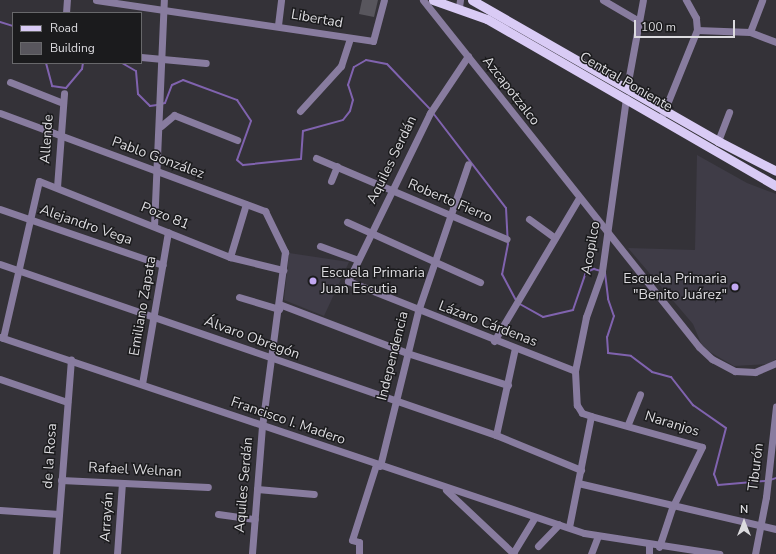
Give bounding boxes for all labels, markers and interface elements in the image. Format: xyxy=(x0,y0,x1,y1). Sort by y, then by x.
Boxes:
street label: Libertad xyxy=(290,6,344,32)
legend xyxy=(12,12,142,64)
scale bar xyxy=(636,12,737,38)
text: 100 m xyxy=(641,19,676,35)
text: Road xyxy=(50,20,78,36)
text: Building xyxy=(50,40,95,56)
street label: Central Poniente xyxy=(577,49,675,115)
street label: Azcapotzalco xyxy=(479,53,543,129)
street label: Aquiles Serdán xyxy=(363,113,421,207)
street label: Allende xyxy=(37,114,57,164)
street label: Pablo González xyxy=(109,133,207,183)
street label: Roberto Fierro xyxy=(405,176,495,226)
street label: Pozo 81 xyxy=(138,199,192,233)
street label: Alejandro Vega xyxy=(38,201,134,249)
street label: Acopilco xyxy=(578,220,604,276)
street label: Emiliano Zapata xyxy=(126,255,160,357)
place label: Escuela Primaria Juan Escutia xyxy=(321,265,425,298)
place label: Escuela Primaria "Benito Juárez" xyxy=(623,271,727,304)
marker: Escuela Primaria Juan Escutia xyxy=(308,276,318,286)
marker: Escuela Primaria "Benito Juárez" xyxy=(730,282,740,292)
street label: Lázaro Cárdenas xyxy=(436,297,540,351)
street label: Independencia xyxy=(374,310,412,402)
street label: Álvaro Obregón xyxy=(202,313,302,363)
street label: Francisco I. Madero xyxy=(228,394,348,448)
street label: Naranjos xyxy=(643,408,701,440)
street label: de la Rosa xyxy=(39,423,61,489)
street label: Aquiles Serdán xyxy=(231,437,257,533)
street label: Tiburón xyxy=(745,442,767,492)
street label: Rafael Welnan xyxy=(88,459,182,481)
street label: Arrayán xyxy=(97,492,117,542)
north arrow xyxy=(724,502,764,542)
text: N xyxy=(740,502,748,517)

